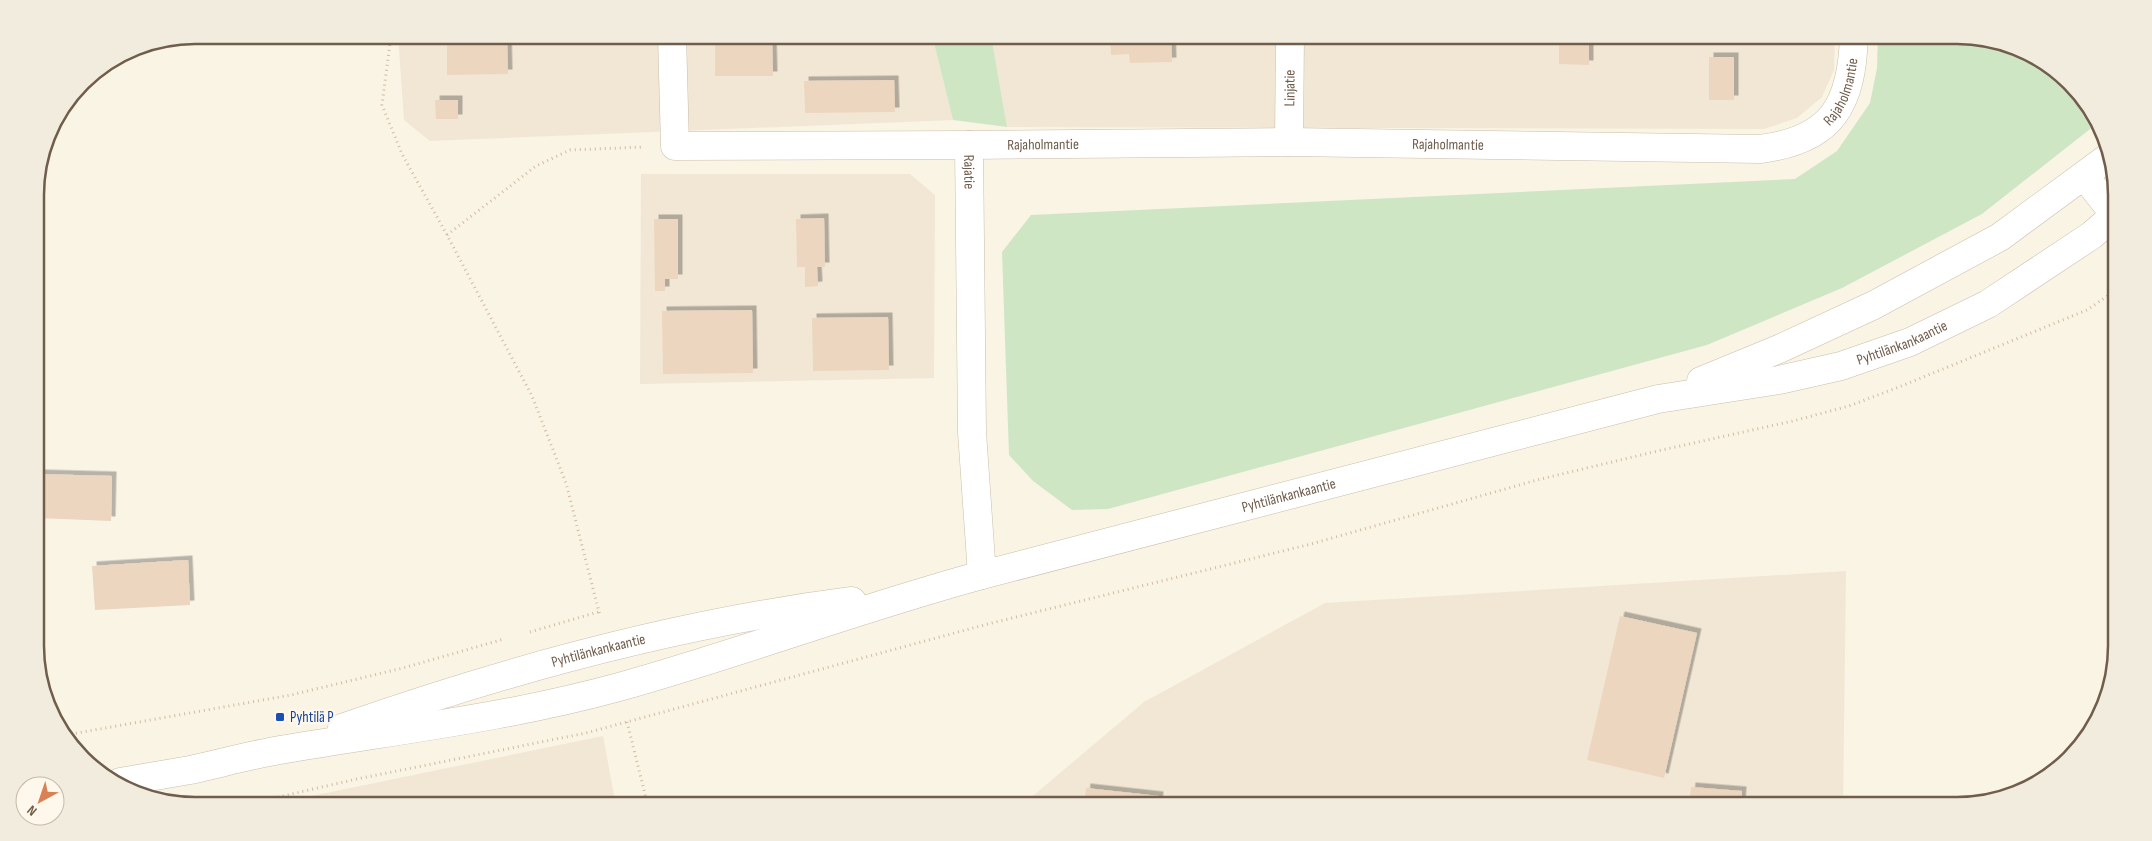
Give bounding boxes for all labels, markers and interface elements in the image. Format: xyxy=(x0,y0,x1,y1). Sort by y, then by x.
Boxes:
street label: Rajaholmantie xyxy=(1819,57,1862,130)
street label: Linjatie xyxy=(1280,70,1299,106)
street label: Rajaholmantie xyxy=(1007,134,1079,154)
street label: Rajaholmantie xyxy=(1412,134,1484,154)
street label: Rajatie xyxy=(960,155,979,189)
street label: Pyhtilänkankaantie xyxy=(1854,316,1951,369)
street label: Pyhtilänkankaantie xyxy=(1240,474,1338,517)
street label: Pyhtilänkankaantie xyxy=(549,629,647,671)
place label: Pyhtilä P xyxy=(290,708,334,727)
marker: Pyhtilä P xyxy=(274,711,286,723)
north arrow xyxy=(15,776,65,826)
text: N xyxy=(24,802,40,819)

